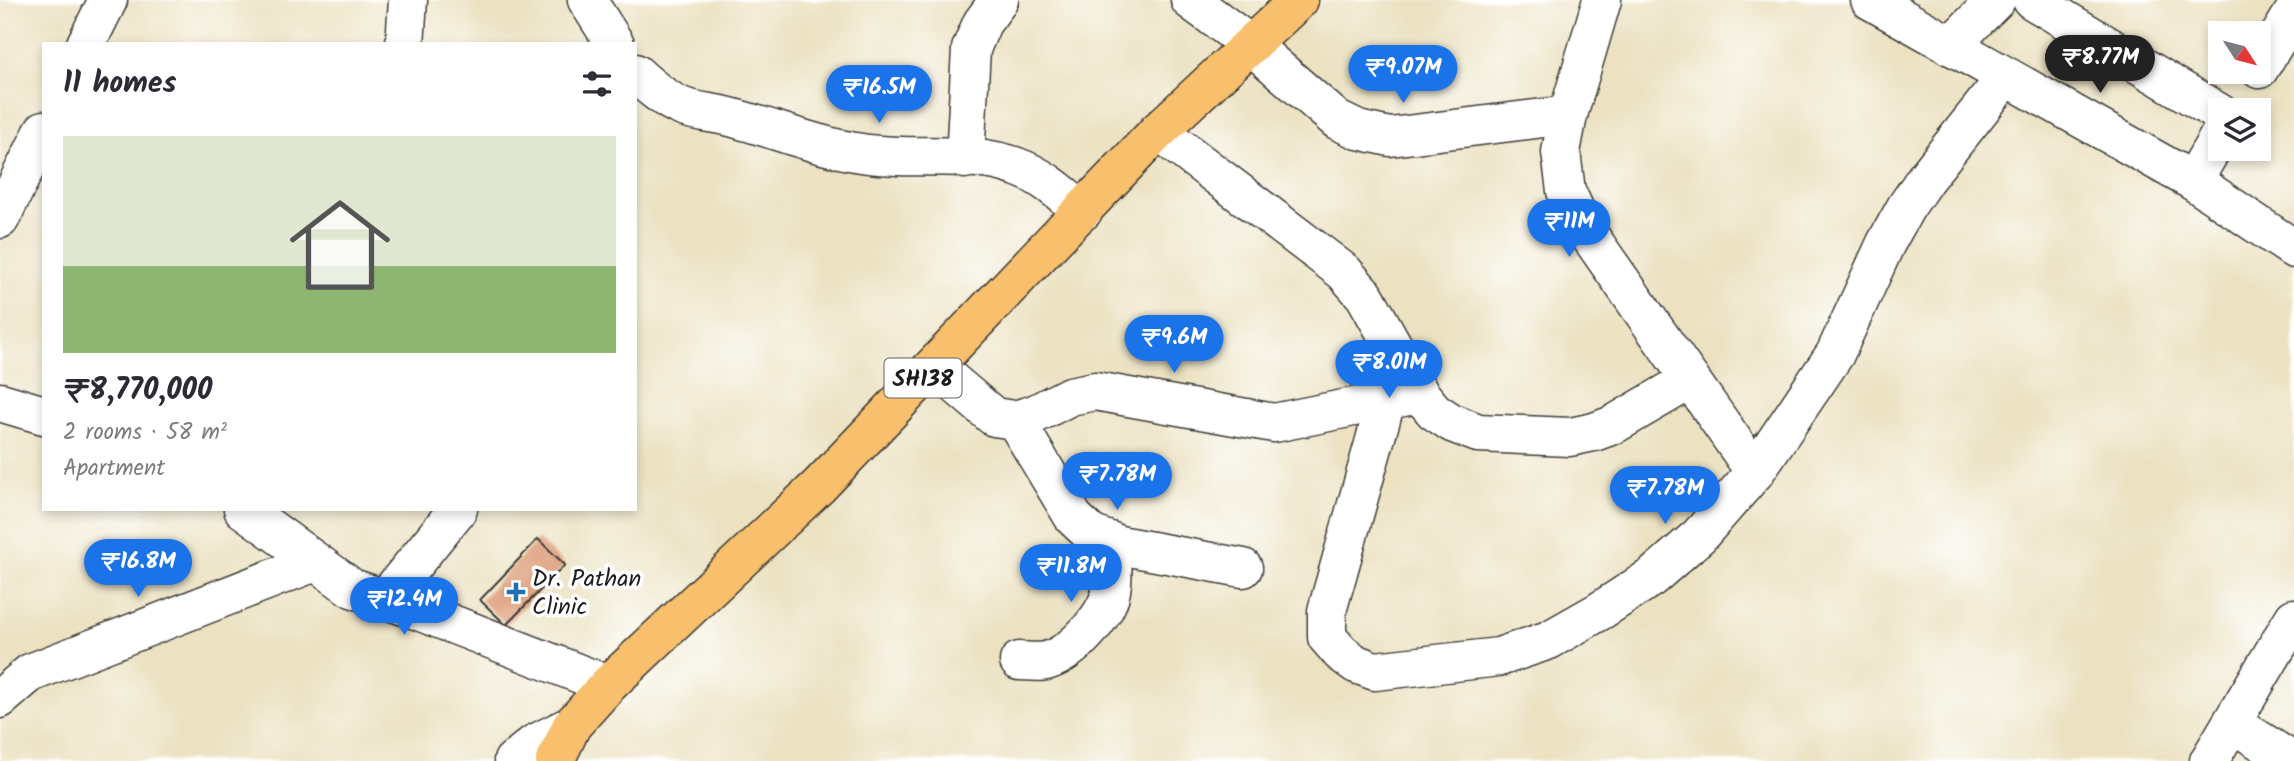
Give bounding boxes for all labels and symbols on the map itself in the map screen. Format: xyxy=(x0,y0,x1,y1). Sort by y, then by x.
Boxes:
north arrow xyxy=(2208,21,2272,84)
pin: ₹8.77M xyxy=(2043,36,2157,95)
pin: ₹9.07M xyxy=(1346,46,1460,105)
pin: ₹16.5M xyxy=(822,66,936,125)
pin: ₹11M xyxy=(1528,200,1610,259)
pin: ₹9.6M xyxy=(1125,316,1223,375)
pin: ₹8.01M xyxy=(1332,340,1446,400)
road number: SH138 xyxy=(884,358,962,398)
pin: ₹7.78M xyxy=(1060,452,1174,512)
pin: ₹7.78M xyxy=(1608,466,1722,526)
pin: ₹16.8M xyxy=(81,540,195,599)
pin: ₹11.8M xyxy=(1014,544,1128,604)
place label: Dr. Pathan Clinic xyxy=(532,560,641,627)
pin: ₹12.4M xyxy=(347,578,461,637)
marker: Dr. Pathan Clinic xyxy=(506,582,526,602)

